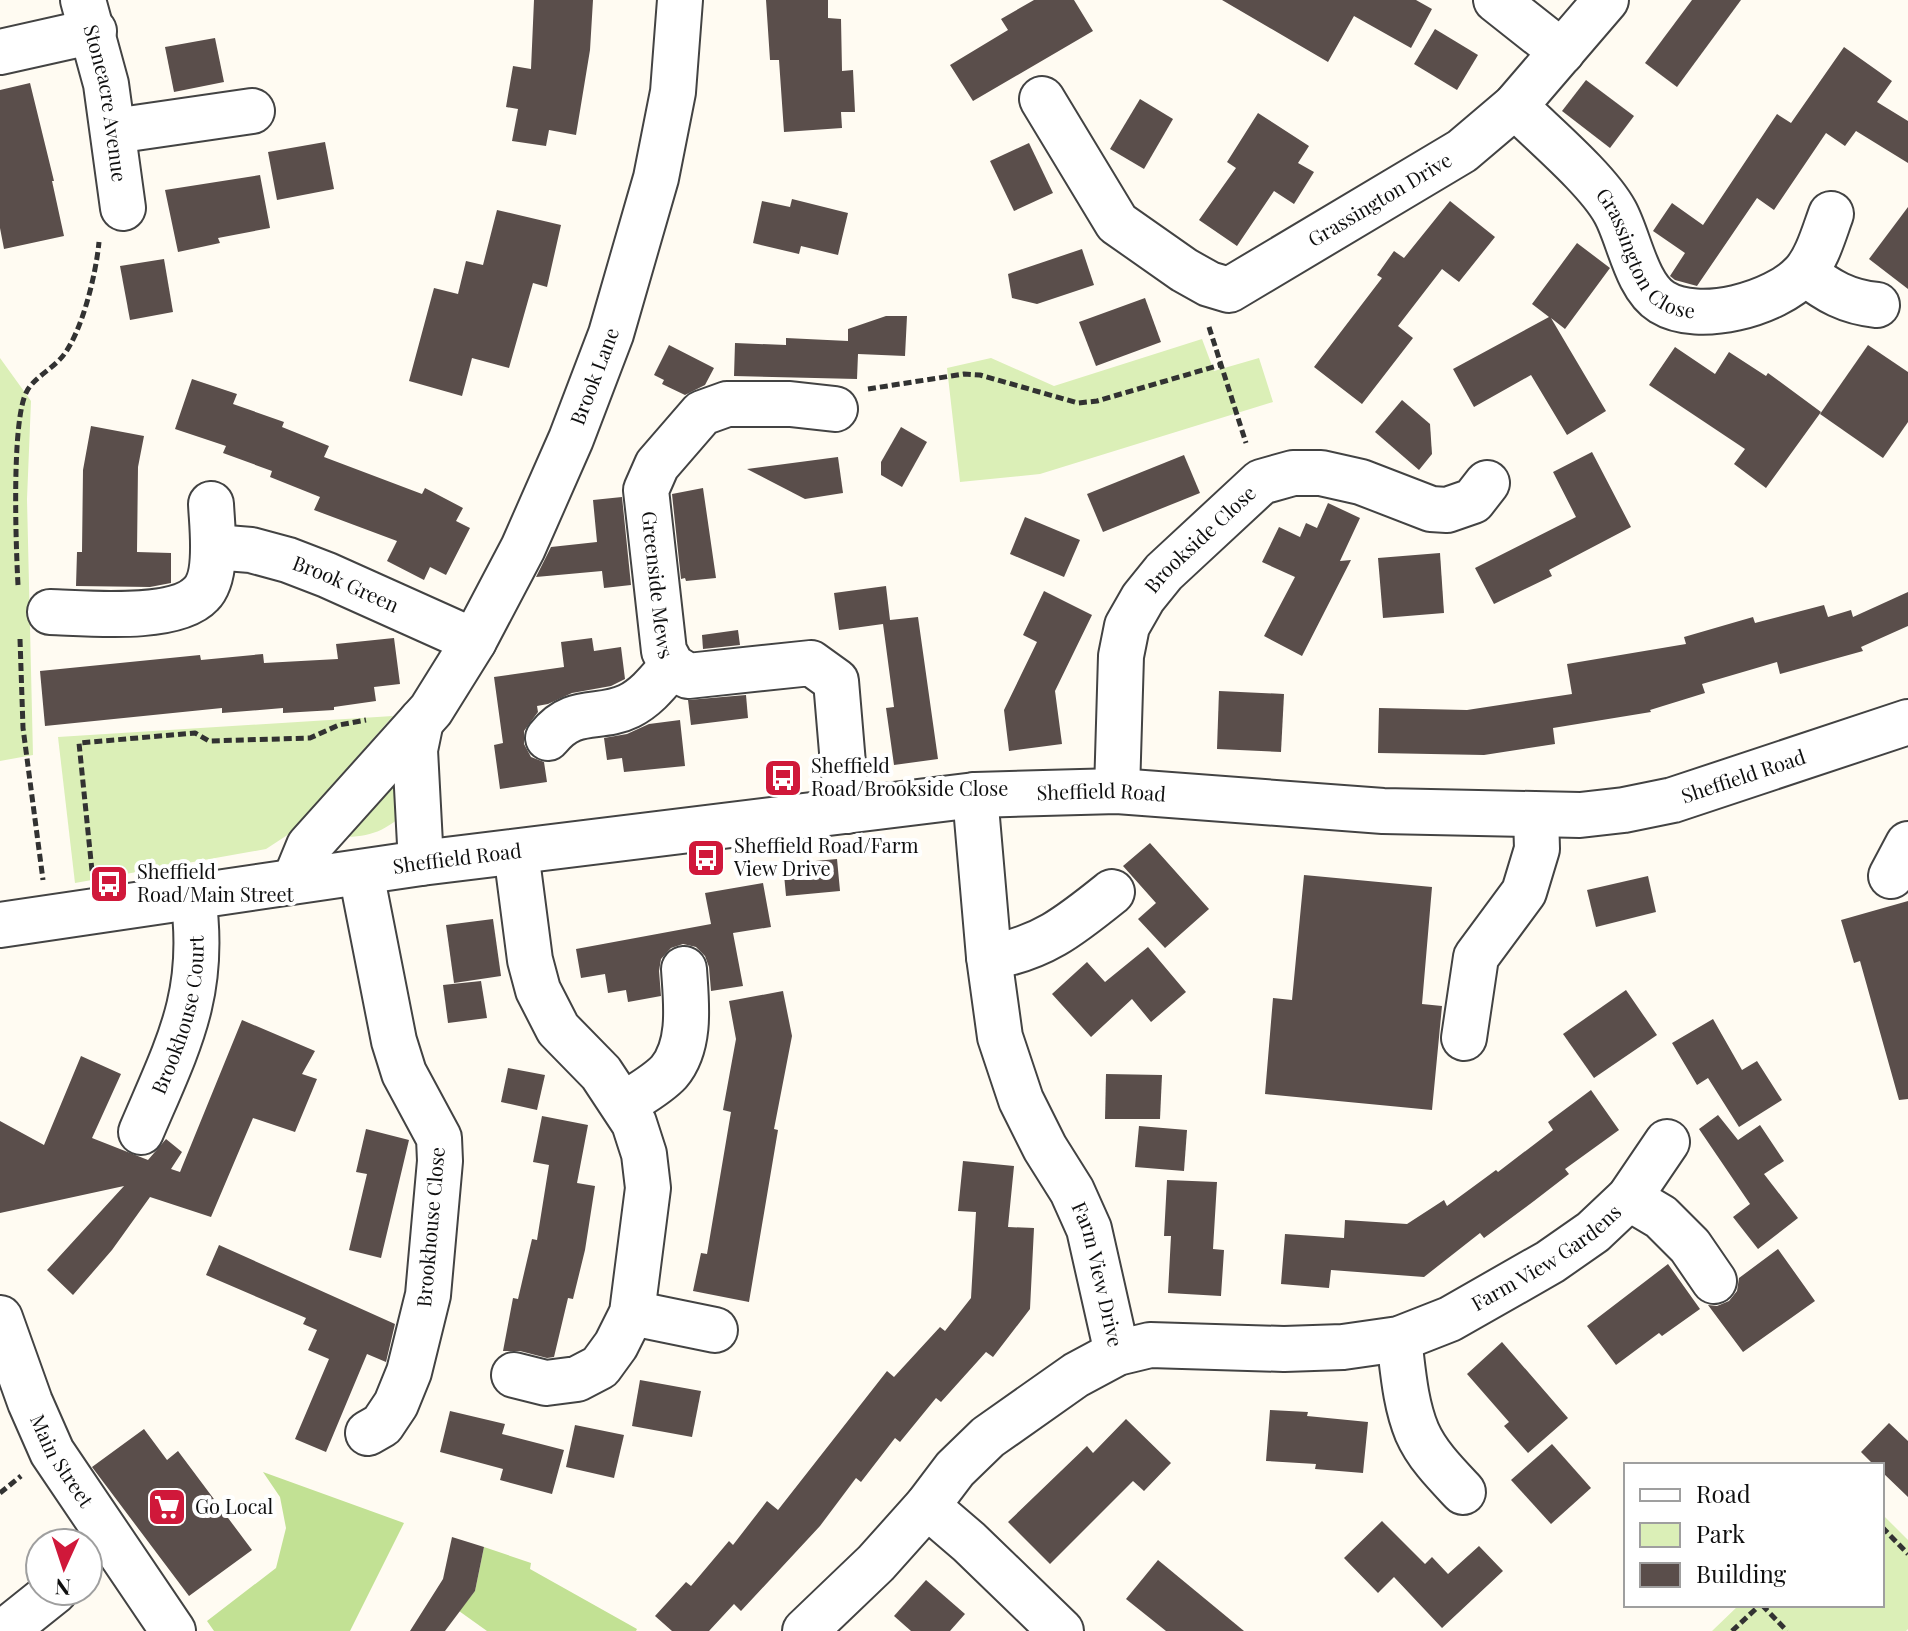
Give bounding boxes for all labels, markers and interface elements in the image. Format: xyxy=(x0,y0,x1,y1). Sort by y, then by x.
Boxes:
street label: Stoneacre Avenue xyxy=(78,21,134,183)
street label: Grassington Drive xyxy=(1302,145,1456,252)
street label: Grassington Close xyxy=(1591,182,1697,324)
street label: Brook Lane xyxy=(563,324,624,428)
street label: Brookside Close xyxy=(1138,479,1261,598)
street label: Greenside Mews xyxy=(636,509,680,663)
street label: Brook Green xyxy=(289,548,404,618)
street label: Sheffield Road xyxy=(1677,742,1809,808)
place label: Sheffield Road/Brookside Close xyxy=(811,751,1008,801)
bus stop icon: Sheffield Road/Brookside Close xyxy=(762,757,804,799)
street label: Sheffield Road xyxy=(1036,776,1167,807)
place label: Sheffield Road/Farm View Drive xyxy=(733,831,919,881)
street label: Sheffield Road xyxy=(391,836,523,879)
bus stop icon: Sheffield Road/Farm View Drive xyxy=(685,837,727,879)
place label: Sheffield Road/Main Street xyxy=(137,857,295,907)
bus stop icon: Sheffield Road/Main Street xyxy=(88,863,130,905)
street label: Brookhouse Court xyxy=(144,935,209,1098)
street label: Brookhouse Close xyxy=(409,1146,450,1308)
street label: Farm View Drive xyxy=(1066,1197,1130,1349)
street label: Farm View Gardens xyxy=(1466,1198,1626,1316)
street label: Main Street xyxy=(25,1410,101,1513)
legend xyxy=(1624,1463,1884,1607)
text: Road xyxy=(1696,1477,1751,1509)
supermarket icon: Go Local xyxy=(146,1486,188,1528)
place label: Go Local xyxy=(195,1492,273,1519)
text: Park xyxy=(1696,1517,1746,1549)
north arrow xyxy=(24,1527,104,1607)
text: Building xyxy=(1696,1557,1787,1589)
text: N xyxy=(54,1573,72,1603)

